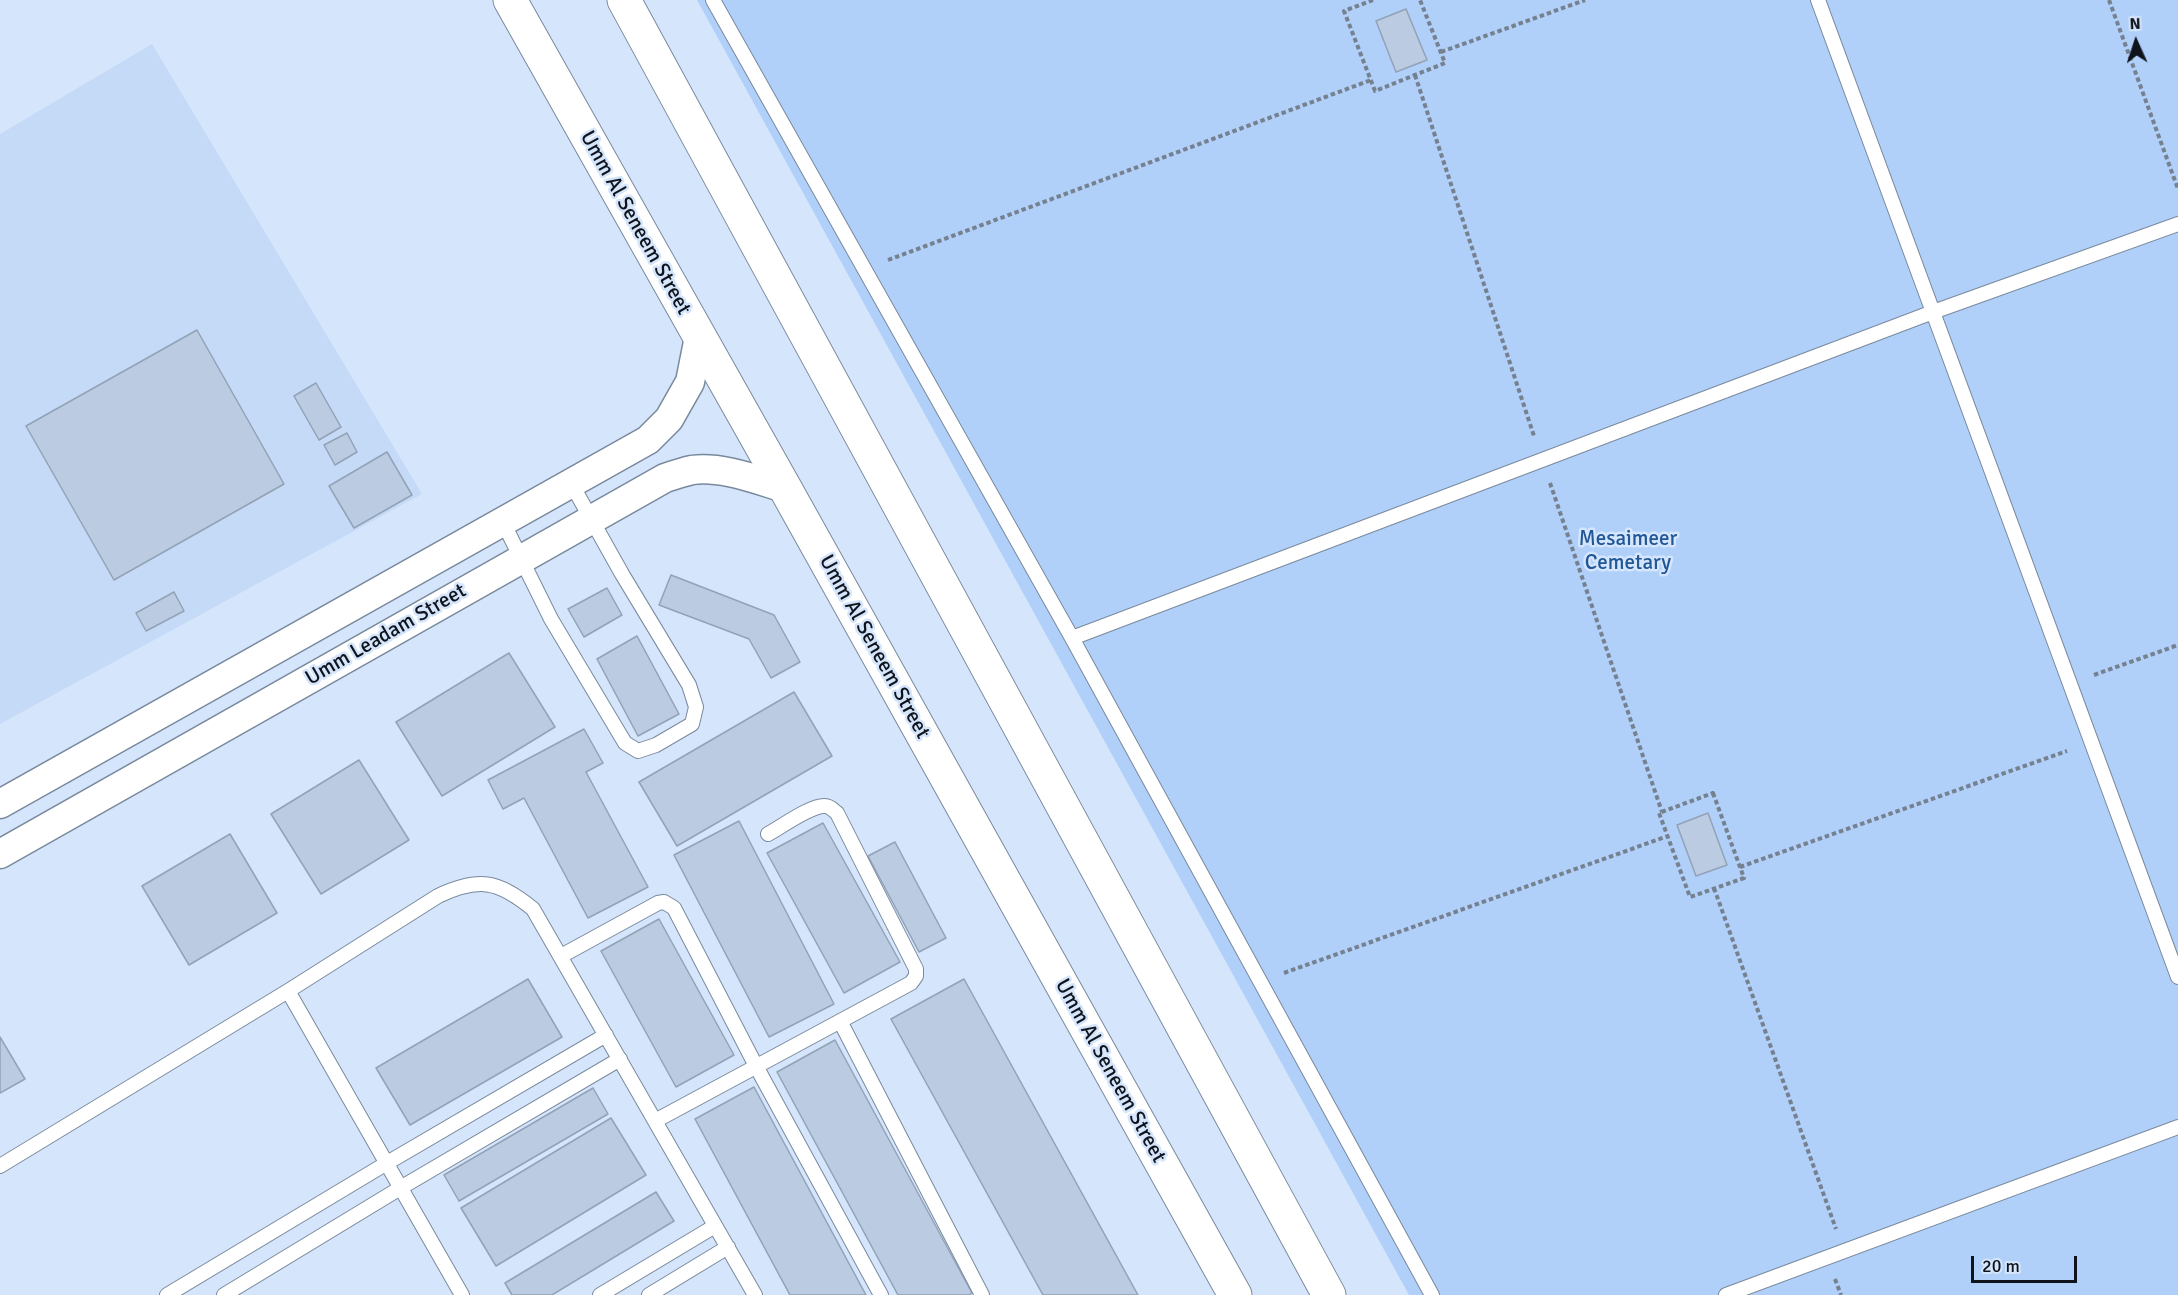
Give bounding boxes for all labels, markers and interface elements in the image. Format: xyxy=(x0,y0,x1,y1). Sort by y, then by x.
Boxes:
north arrow xyxy=(2106,12,2166,72)
text: N xyxy=(2129,14,2141,34)
street label: Umm Al Seneem Street xyxy=(574,127,696,319)
park label: Mesaimeer Cemetary xyxy=(1579,526,1677,576)
street label: Umm Al Seneem Street xyxy=(813,551,935,743)
street label: Umm Leadam Street xyxy=(301,579,471,691)
street label: Umm Al Seneem Street xyxy=(1049,975,1171,1167)
scale bar xyxy=(1974,1244,2080,1282)
text: 20 m xyxy=(1982,1255,2020,1277)

